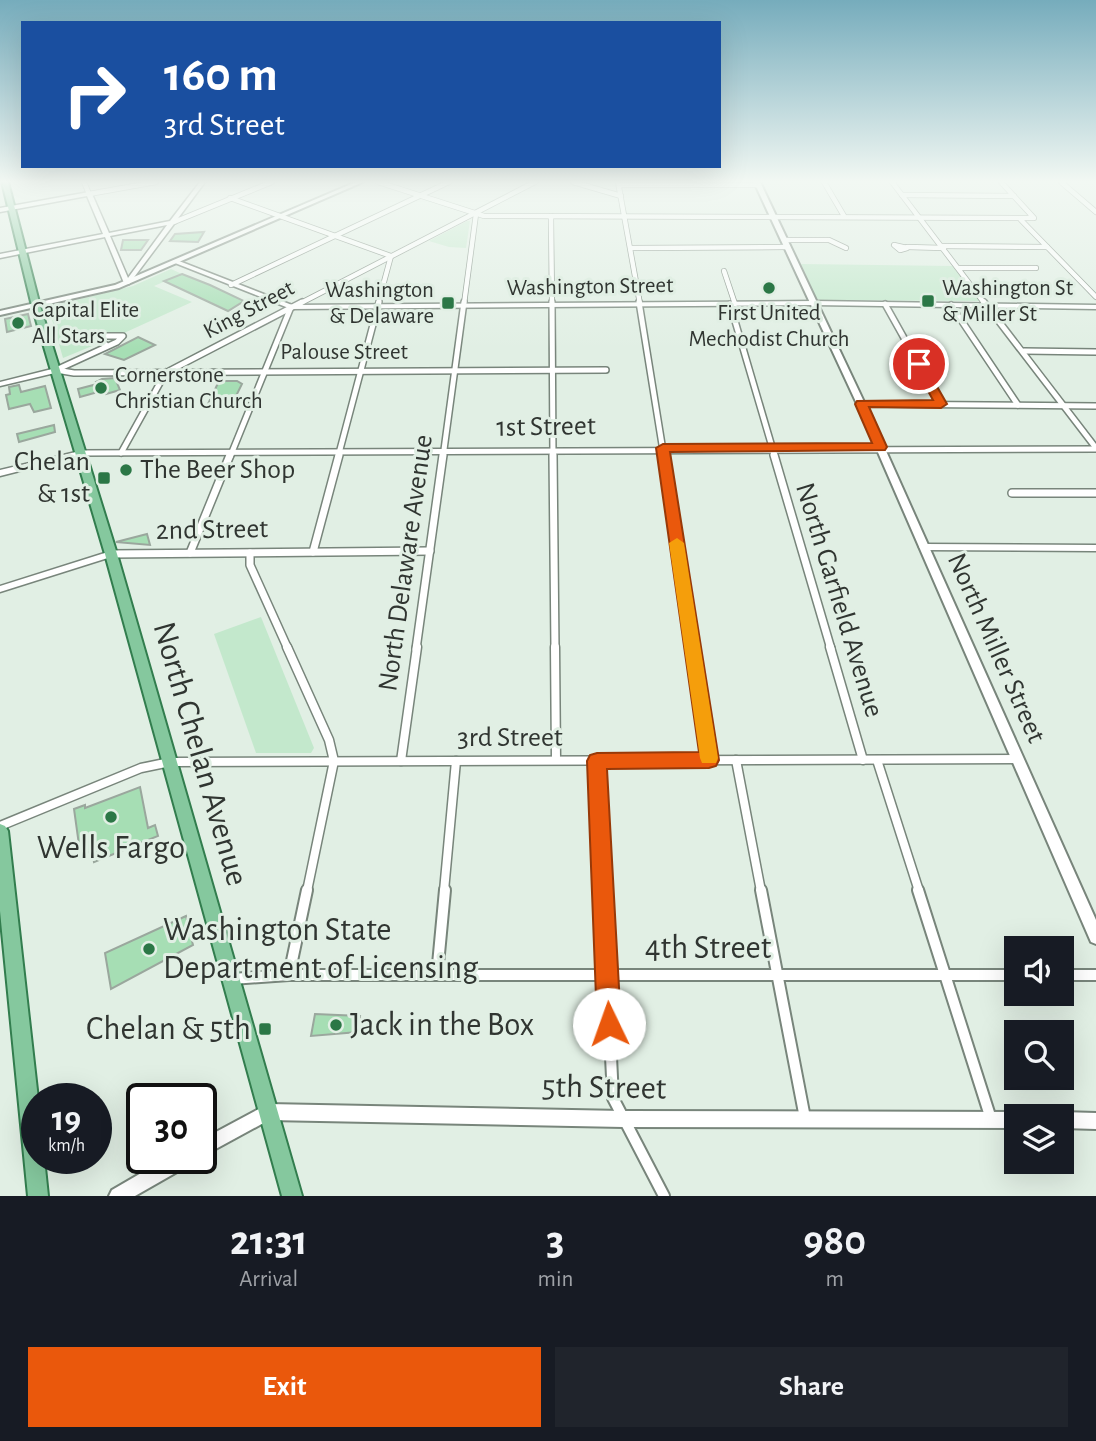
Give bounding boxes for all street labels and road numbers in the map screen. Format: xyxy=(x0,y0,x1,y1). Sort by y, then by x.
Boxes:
street label: Washington Street xyxy=(506,274,674,300)
street label: King Street xyxy=(200,276,299,343)
street label: Palouse Street xyxy=(280,341,409,364)
street label: 1st Street xyxy=(496,412,596,442)
street label: North Delaware Avenue xyxy=(374,433,438,693)
street label: North Garfield Avenue xyxy=(790,479,888,721)
street label: 2nd Street xyxy=(156,515,268,545)
street label: North Miller Street xyxy=(942,549,1050,747)
street label: North Chelan Avenue xyxy=(147,618,253,890)
street label: 3rd Street xyxy=(457,724,563,752)
street label: 4th Street xyxy=(645,932,772,965)
street label: 5th Street xyxy=(541,1070,667,1106)

